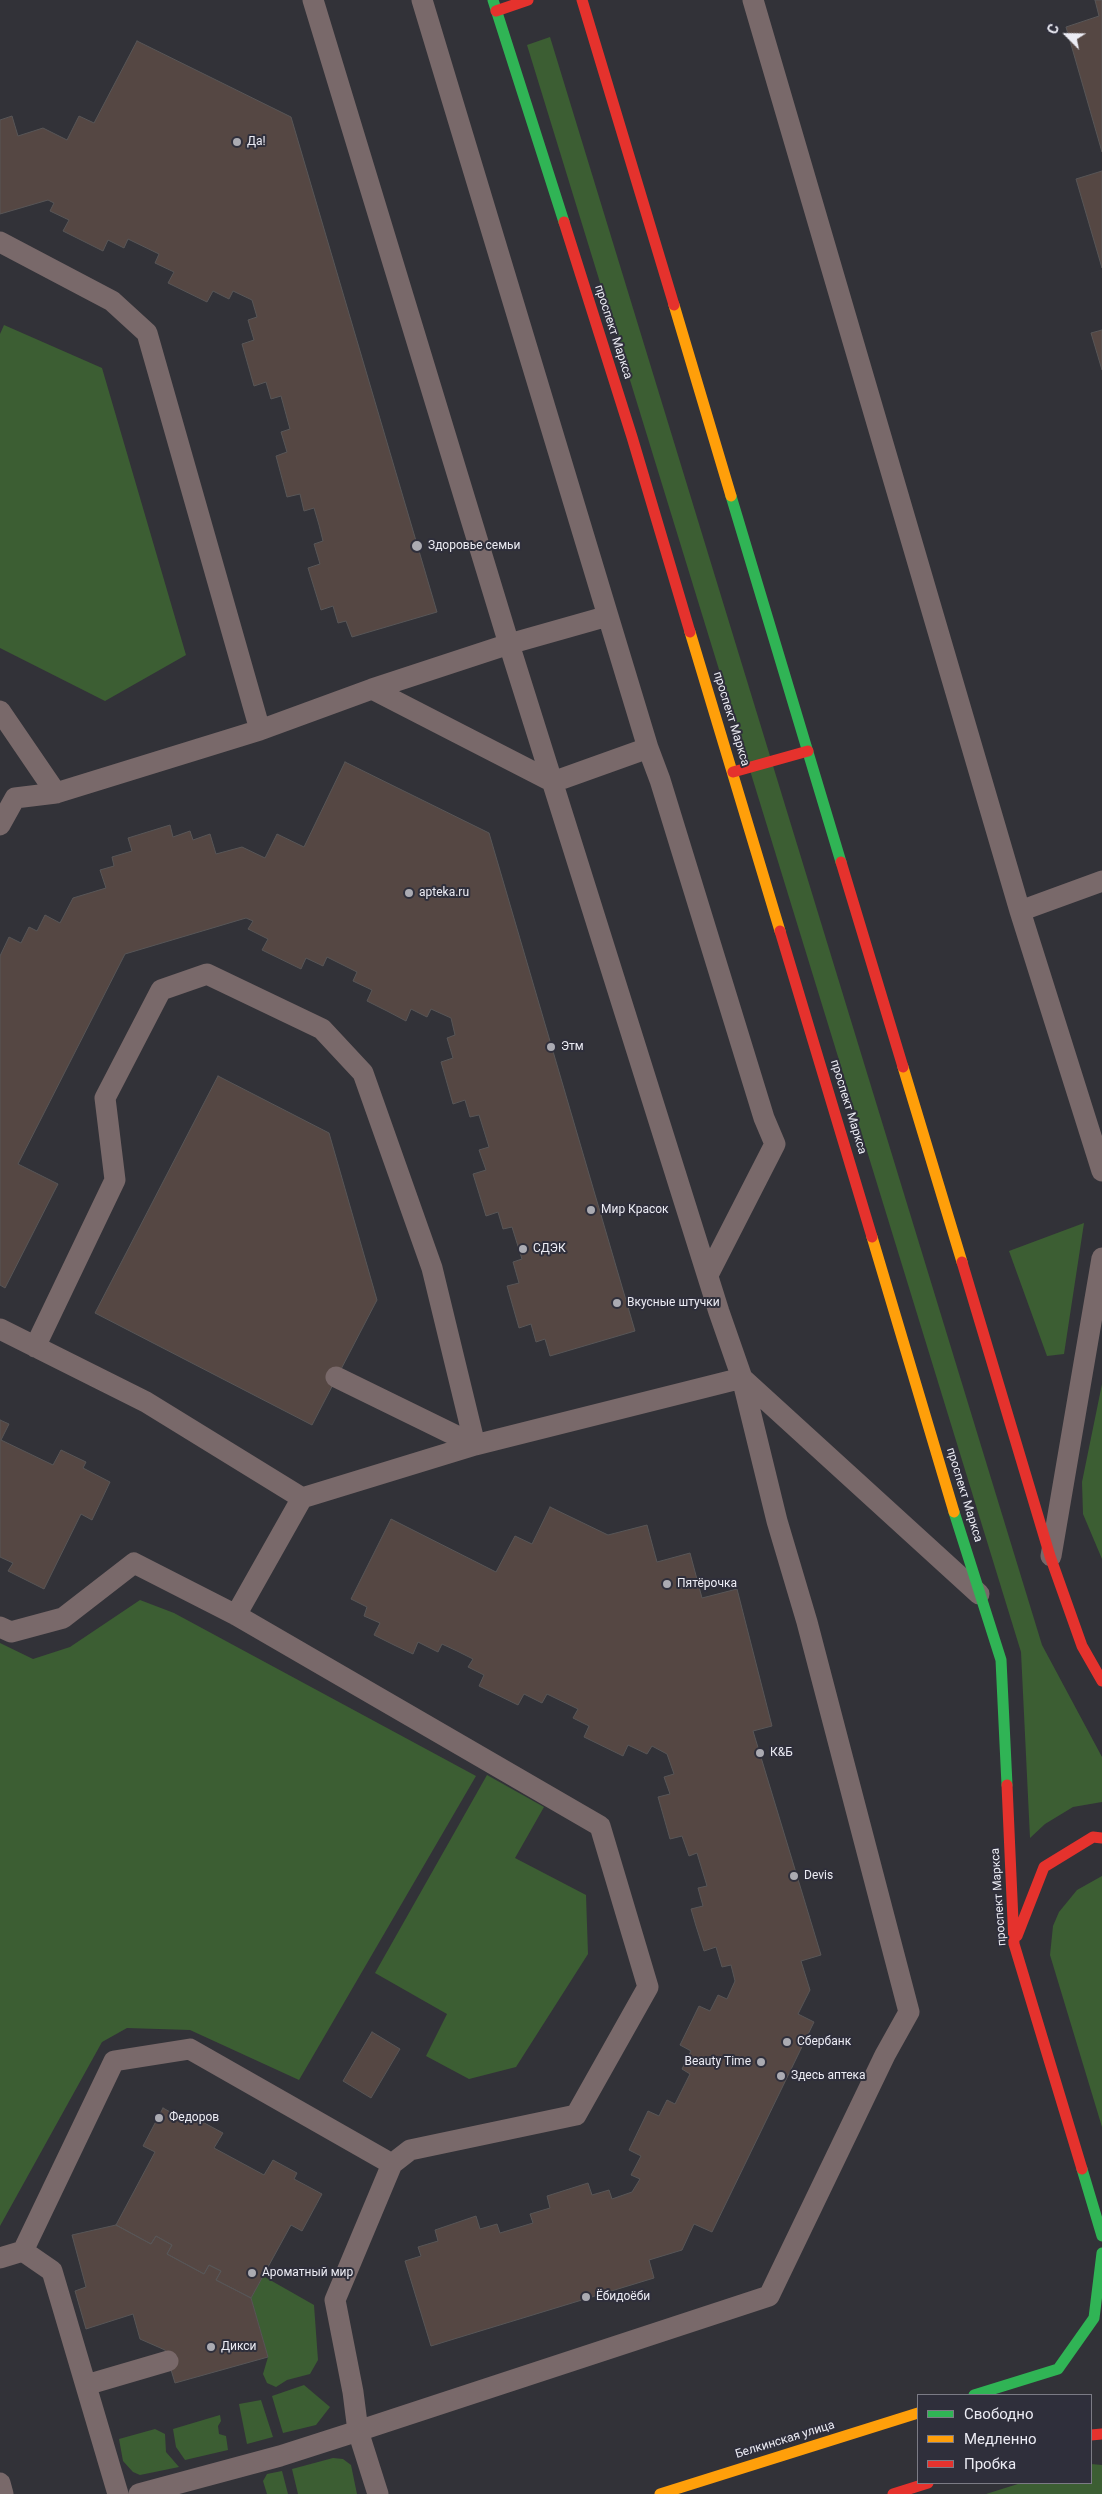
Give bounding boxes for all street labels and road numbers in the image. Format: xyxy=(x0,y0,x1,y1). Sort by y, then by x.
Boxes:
street label: проспект Маркса xyxy=(591,283,635,381)
street label: проспект Маркса xyxy=(710,670,752,768)
street label: проспект Маркса xyxy=(827,1058,869,1156)
street label: проспект Маркса xyxy=(943,1446,985,1544)
street label: проспект Маркса xyxy=(988,1847,1010,1947)
street label: Белкинская улица xyxy=(734,2418,836,2462)

